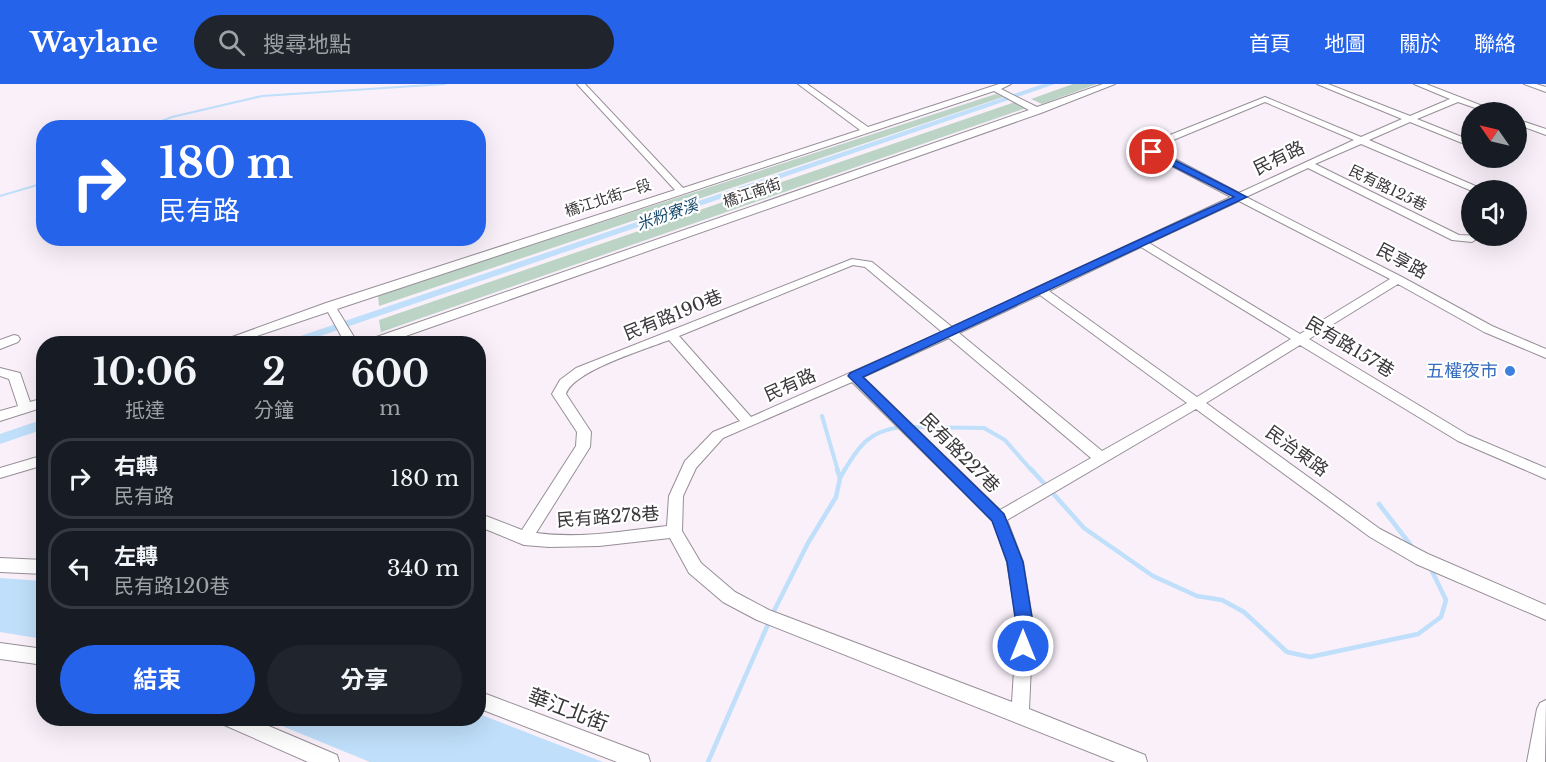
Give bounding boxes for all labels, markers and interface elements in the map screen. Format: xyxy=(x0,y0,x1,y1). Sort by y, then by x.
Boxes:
search box xyxy=(194,15,614,69)
text: Waylane xyxy=(30,25,158,60)
icon: search xyxy=(215,26,248,59)
text: 搜尋地點 xyxy=(263,31,351,58)
text: 首頁 xyxy=(1249,31,1291,57)
text: 地圖 xyxy=(1324,31,1366,57)
text: 關於 xyxy=(1399,31,1441,57)
text: 聯絡 xyxy=(1474,31,1516,57)
north arrow xyxy=(1461,102,1527,168)
map controls xyxy=(1461,102,1527,246)
pin xyxy=(1126,126,1177,177)
icon: arrive xyxy=(1135,135,1168,168)
street label: 民有路 xyxy=(1250,136,1308,180)
text: 180 m xyxy=(159,137,293,189)
icon: right xyxy=(60,144,138,222)
street label: 民有路125巷 xyxy=(1346,161,1430,215)
street label: 橋江南街 xyxy=(720,174,783,211)
street label: 橋江北街一段 xyxy=(562,175,654,220)
button: sound xyxy=(1461,180,1527,246)
water label: 米粉寮溪 xyxy=(633,193,702,234)
text: 民有路 xyxy=(159,194,240,227)
street label: 民享路 xyxy=(1373,239,1431,283)
street label: 民有路190巷 xyxy=(620,285,726,345)
street label: 民有路157巷 xyxy=(1302,312,1398,382)
text: 10:06 xyxy=(93,350,197,395)
text: 2 xyxy=(262,350,286,395)
text: 600 xyxy=(351,352,429,397)
place label: 五權夜市 xyxy=(1426,360,1498,382)
street label: 民有路 xyxy=(761,364,819,406)
marker: 五權夜市 xyxy=(1503,364,1517,378)
text: m xyxy=(379,396,401,420)
text: 抵達 xyxy=(125,398,165,422)
text: 分鐘 xyxy=(254,398,294,422)
street label: 民有路227巷 xyxy=(916,409,1004,497)
street label: 民治東路 xyxy=(1261,421,1333,481)
text: 右轉 xyxy=(114,453,158,480)
icon: right xyxy=(63,462,96,495)
text: 180 m xyxy=(390,465,459,492)
text: 民有路 xyxy=(114,484,174,508)
street label: 民有路278巷 xyxy=(556,502,660,532)
text: 左轉 xyxy=(114,543,158,570)
icon: left xyxy=(63,552,96,585)
text: 340 m xyxy=(387,555,459,582)
text: 民有路120巷 xyxy=(114,574,230,598)
position arrow xyxy=(991,614,1055,678)
button: 結束 xyxy=(60,645,255,714)
button: 分享 xyxy=(267,645,462,714)
street label: 華江北街 xyxy=(524,683,612,737)

